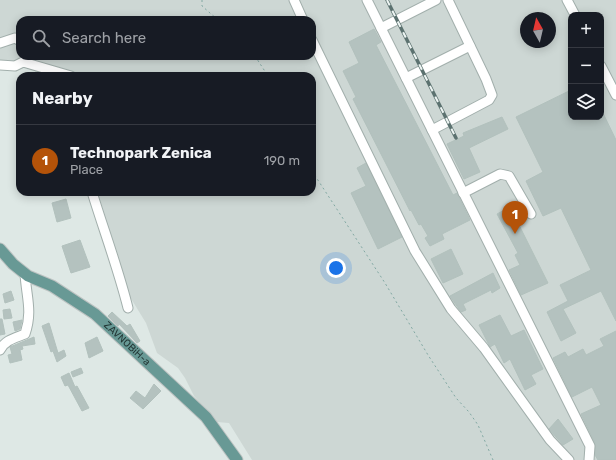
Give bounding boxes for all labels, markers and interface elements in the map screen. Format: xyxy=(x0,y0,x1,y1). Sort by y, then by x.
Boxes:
north arrow xyxy=(520,12,556,48)
map controls xyxy=(568,12,604,120)
button: + xyxy=(568,12,604,48)
search box xyxy=(16,16,316,60)
icon: search xyxy=(30,27,52,49)
text: Search here xyxy=(62,29,146,47)
button: − xyxy=(568,48,604,84)
button: layers xyxy=(568,84,604,120)
text: Nearby xyxy=(32,88,93,108)
text: Technopark Zenica xyxy=(70,144,212,162)
text: 1 xyxy=(42,153,48,168)
text: 190 m xyxy=(264,153,300,168)
text: Place xyxy=(70,162,103,177)
pin: 1 xyxy=(502,201,528,234)
your location xyxy=(326,258,346,278)
street label: ZAVNOBiH-a xyxy=(101,319,153,368)

